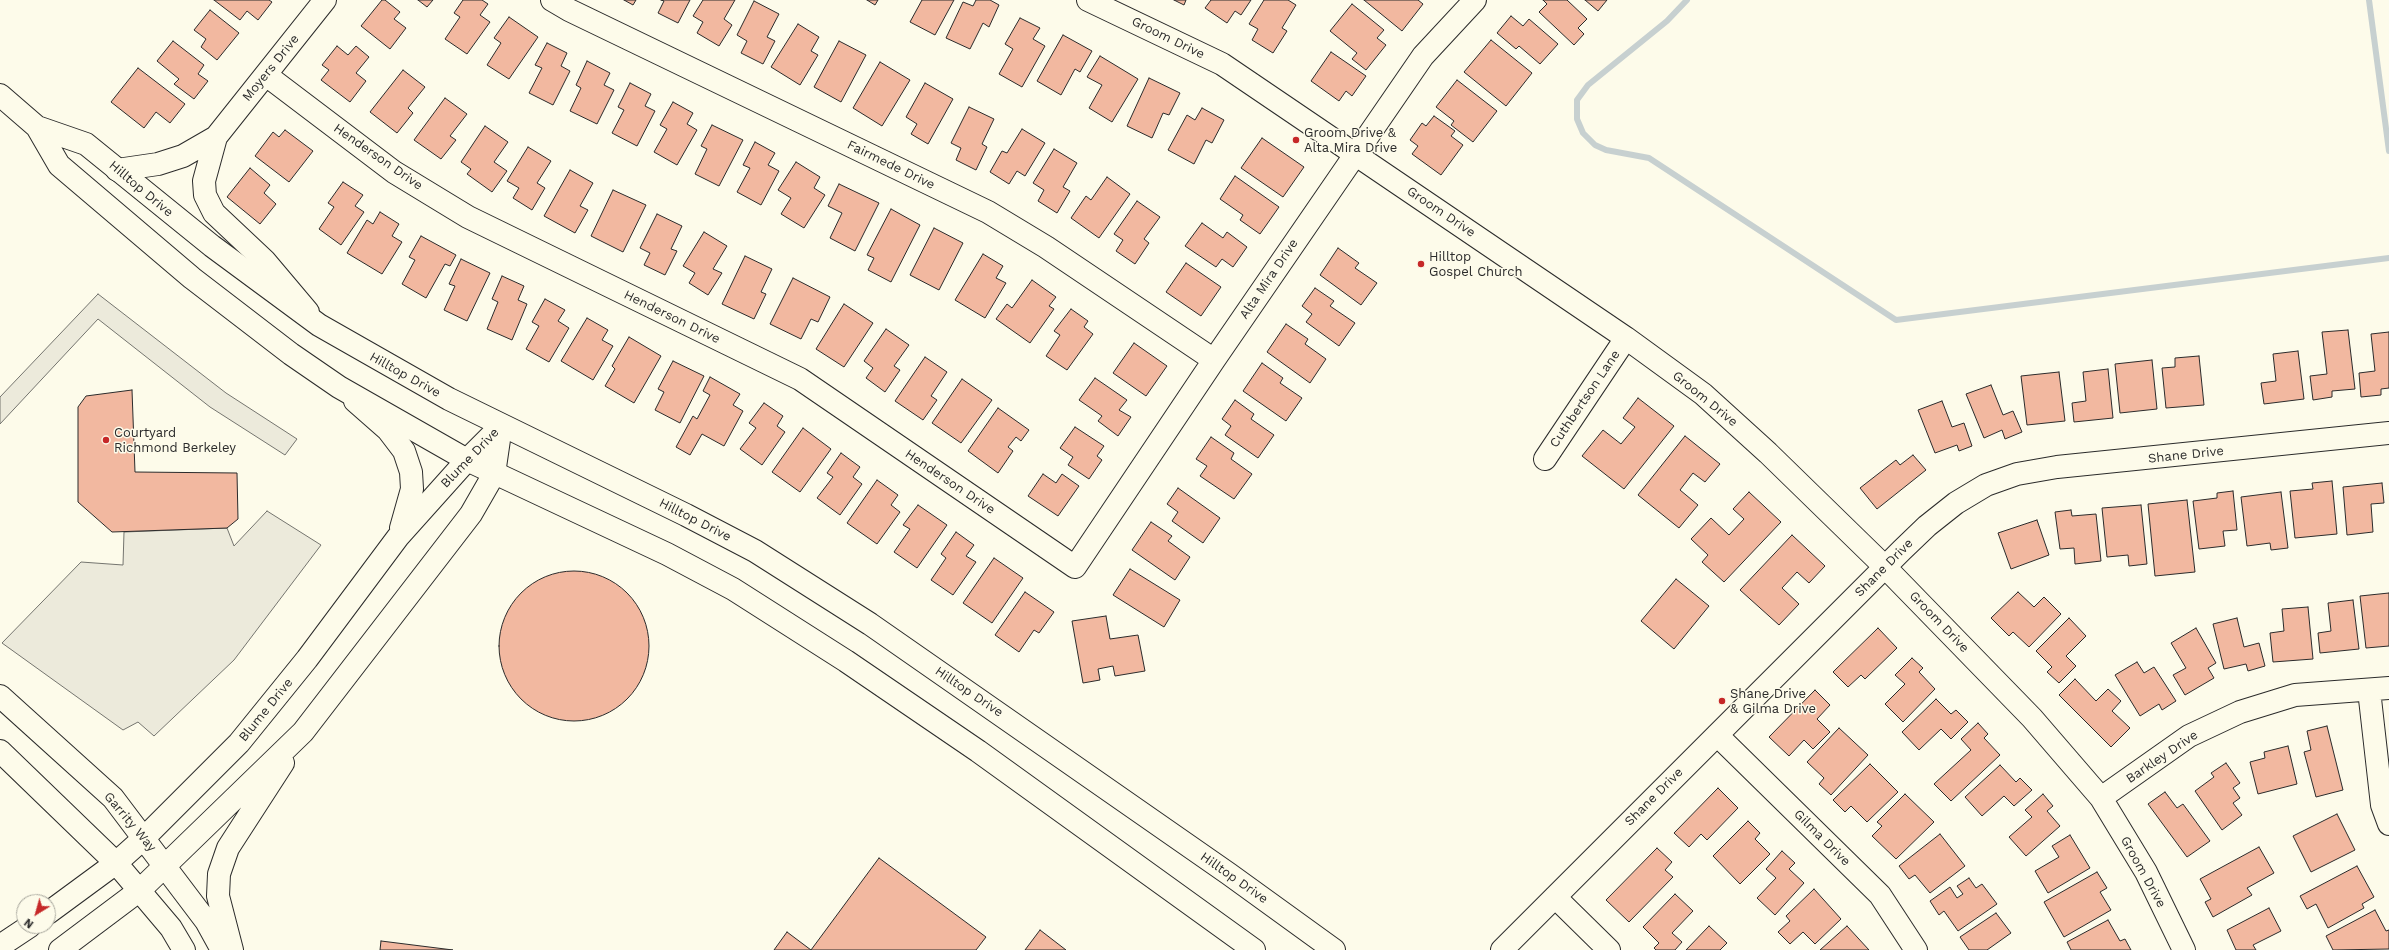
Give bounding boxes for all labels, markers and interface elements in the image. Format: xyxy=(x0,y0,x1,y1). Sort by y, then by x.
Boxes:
street label: Groom Drive xyxy=(1129,14,1207,62)
street label: Moyers Drive xyxy=(239,31,303,105)
street label: Henderson Drive xyxy=(330,120,426,194)
place label: Groom Drive & Alta Mira Drive xyxy=(1304,125,1397,156)
marker: Groom Drive & Alta Mira Drive xyxy=(1291,135,1301,145)
street label: Fairmede Drive xyxy=(845,137,937,193)
street label: Hilltop Drive xyxy=(106,158,176,220)
street label: Groom Drive xyxy=(1404,183,1478,241)
street label: Alta Mira Drive xyxy=(1236,236,1302,322)
place label: Hilltop Gospel Church xyxy=(1429,249,1523,280)
marker: Hilltop Gospel Church xyxy=(1416,259,1426,269)
street label: Henderson Drive xyxy=(621,287,723,347)
street label: Cuthbertson Lane xyxy=(1547,347,1623,451)
street label: Hilltop Drive xyxy=(367,349,443,401)
street label: Groom Drive xyxy=(1669,368,1741,430)
place label: Courtyard Richmond Berkeley xyxy=(114,425,236,456)
street label: Blume Drive xyxy=(438,425,502,491)
marker: Courtyard Richmond Berkeley xyxy=(101,435,111,445)
street label: Shane Drive xyxy=(2147,443,2225,467)
street label: Henderson Drive xyxy=(902,446,998,518)
street label: Hilltop Drive xyxy=(656,495,734,545)
street label: Shane Drive xyxy=(1852,536,1916,600)
street label: Groom Drive xyxy=(1906,588,1972,656)
street label: Hilltop Drive xyxy=(932,663,1006,721)
street label: Blume Drive xyxy=(236,675,296,745)
place label: Shane Drive & Gilma Drive xyxy=(1730,686,1816,717)
marker: Shane Drive & Gilma Drive xyxy=(1717,696,1727,706)
street label: Barkley Drive xyxy=(2123,727,2201,787)
street label: Shane Drive xyxy=(1622,765,1686,829)
street label: Garrity Way xyxy=(101,789,159,855)
street label: Gilma Drive xyxy=(1791,807,1853,869)
street label: Groom Drive xyxy=(2117,834,2169,910)
street label: Hilltop Drive xyxy=(1197,849,1271,907)
north arrow xyxy=(16,894,56,934)
text: N xyxy=(22,916,36,931)

